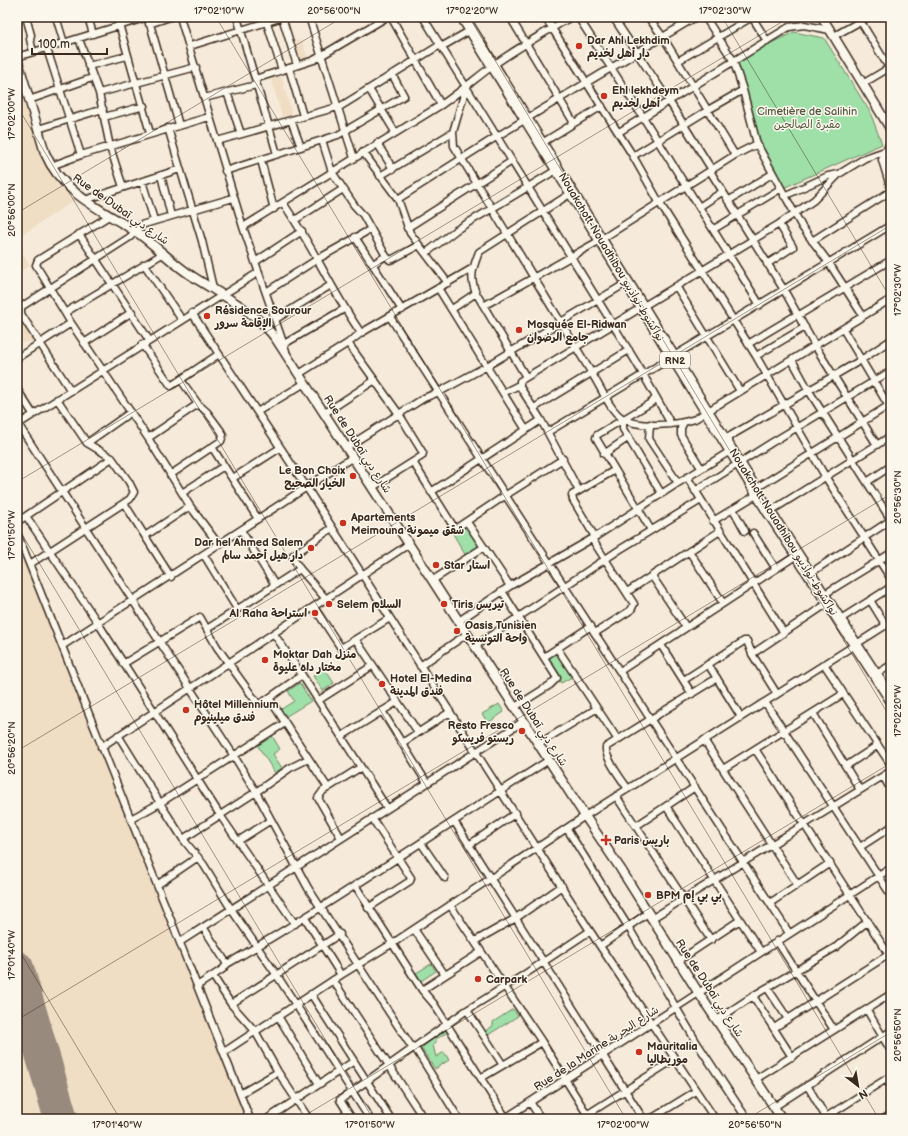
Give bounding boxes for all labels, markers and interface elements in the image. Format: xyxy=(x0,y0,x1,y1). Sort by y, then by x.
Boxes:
text: 17°02'10"W xyxy=(194,5,244,17)
text: 20°56'00"N xyxy=(307,5,361,17)
text: 17°02'20"W xyxy=(446,5,498,17)
text: 17°02'30"W xyxy=(699,5,751,17)
scale bar xyxy=(32,30,107,56)
place label: Dar Ahl Lekhdim دار أهل لخديم xyxy=(587,34,670,62)
text: 100 m xyxy=(38,37,70,52)
marker: Dar Ahl Lekhdim دار أهل لخديم xyxy=(574,41,584,51)
place label: Ehl lekhdeym أهل لخديم xyxy=(612,84,679,112)
text: 17°02'00"W xyxy=(6,88,18,140)
marker: Ehl lekhdeym أهل لخديم xyxy=(599,91,609,101)
park label: Cimetière de Salihin مقبرة الصالحين xyxy=(757,105,857,132)
street label: Nouakchott-Nouadhibou نواكشوط-نواذيبو xyxy=(555,170,667,345)
street label: Rue de Dubaï شارع دبي xyxy=(68,171,171,251)
text: 20°56'00"N xyxy=(6,183,18,237)
text: 17°02'30"W xyxy=(892,264,904,316)
place label: Résidence Sourour الإقامة سرور xyxy=(214,304,312,331)
marker: Résidence Sourour الإقامة سرور xyxy=(202,311,212,321)
place label: Mosquée El-Ridwan جامع الرضوان xyxy=(527,318,627,345)
marker: Mosquée El-Ridwan جامع الرضوان xyxy=(514,325,524,335)
road number: RN2 xyxy=(660,352,690,368)
street label: Rue de Dubaï شارع دبي xyxy=(318,393,394,498)
street label: Nouakchott-Nouadhibou نواكشوط-نواذيبو xyxy=(726,446,841,619)
place label: Le Bon Choix الخيار الصحيح xyxy=(279,464,345,490)
text: 20°56'30"N xyxy=(892,470,904,524)
marker: Le Bon Choix الخيار الصحيح xyxy=(348,471,358,481)
text: 17°01'50"W xyxy=(6,510,18,560)
place label: Apartements Meimouna شقق ميمونة xyxy=(350,511,464,538)
marker: Apartements Meimouna شقق ميمونة xyxy=(338,518,348,528)
place label: Dar hel Ahmed Salem دار هيل أحمد سالم xyxy=(194,536,303,563)
marker: Dar hel Ahmed Salem دار هيل أحمد سالم xyxy=(306,543,316,553)
place label: Star استار xyxy=(444,559,490,572)
marker: Star استار xyxy=(431,560,441,570)
place label: Selem السلام xyxy=(337,598,401,613)
place label: Tiris تيريس xyxy=(452,598,505,611)
marker: Selem السلام xyxy=(324,599,334,609)
marker: Tiris تيريس xyxy=(439,599,449,609)
place label: Al Raha استراحة xyxy=(228,607,307,620)
marker: Al Raha استراحة xyxy=(310,608,320,618)
place label: Oasis Tunisien واحة التونسية xyxy=(465,619,537,646)
marker: Oasis Tunisien واحة التونسية xyxy=(452,626,462,636)
place label: Moktar Dah منزل مختار داه عليوة xyxy=(273,648,356,675)
marker: Moktar Dah منزل مختار داه عليوة xyxy=(260,655,270,665)
street label: Rue de Dubaï شارع دبي xyxy=(494,666,570,771)
place label: Hotel El-Medina فندق المدينة xyxy=(390,672,472,698)
marker: Hotel El-Medina فندق المدينة xyxy=(377,679,387,689)
text: 17°02'20"W xyxy=(892,685,904,737)
place label: Hôtel Millennium فندق ميلينيوم xyxy=(194,698,279,726)
marker: Hôtel Millennium فندق ميلينيوم xyxy=(181,705,191,715)
place label: Resto Fresco ريستو فريسكو xyxy=(448,719,514,746)
text: 20°56'20"N xyxy=(6,721,18,775)
marker: Resto Fresco ريستو فريسكو xyxy=(517,726,527,736)
place label: Paris باريس xyxy=(614,834,669,847)
marker: Paris باريس xyxy=(601,835,611,845)
place label: BPM بي بي إم xyxy=(656,889,722,905)
marker: BPM بي بي إم xyxy=(643,890,653,900)
text: 17°01'40"W xyxy=(6,930,18,980)
street label: Rue de Dubaï شارع دبي xyxy=(670,937,746,1042)
place label: Carpark xyxy=(486,973,528,986)
marker: Carpark xyxy=(473,974,483,984)
street label: Rue de la Marine شارع البحرية xyxy=(532,1003,662,1095)
text: 20°56'50"N xyxy=(892,1008,904,1062)
place label: Mauritalia موريطاليا xyxy=(647,1040,698,1067)
marker: Mauritalia موريطاليا xyxy=(634,1047,644,1057)
north arrow xyxy=(838,1066,878,1106)
text: N xyxy=(856,1086,870,1102)
text: 17°01'40"W xyxy=(92,1119,142,1131)
text: 17°01'50"W xyxy=(345,1119,395,1131)
text: 17°02'00"W xyxy=(597,1119,649,1131)
text: 20°56'50"N xyxy=(728,1119,782,1131)

